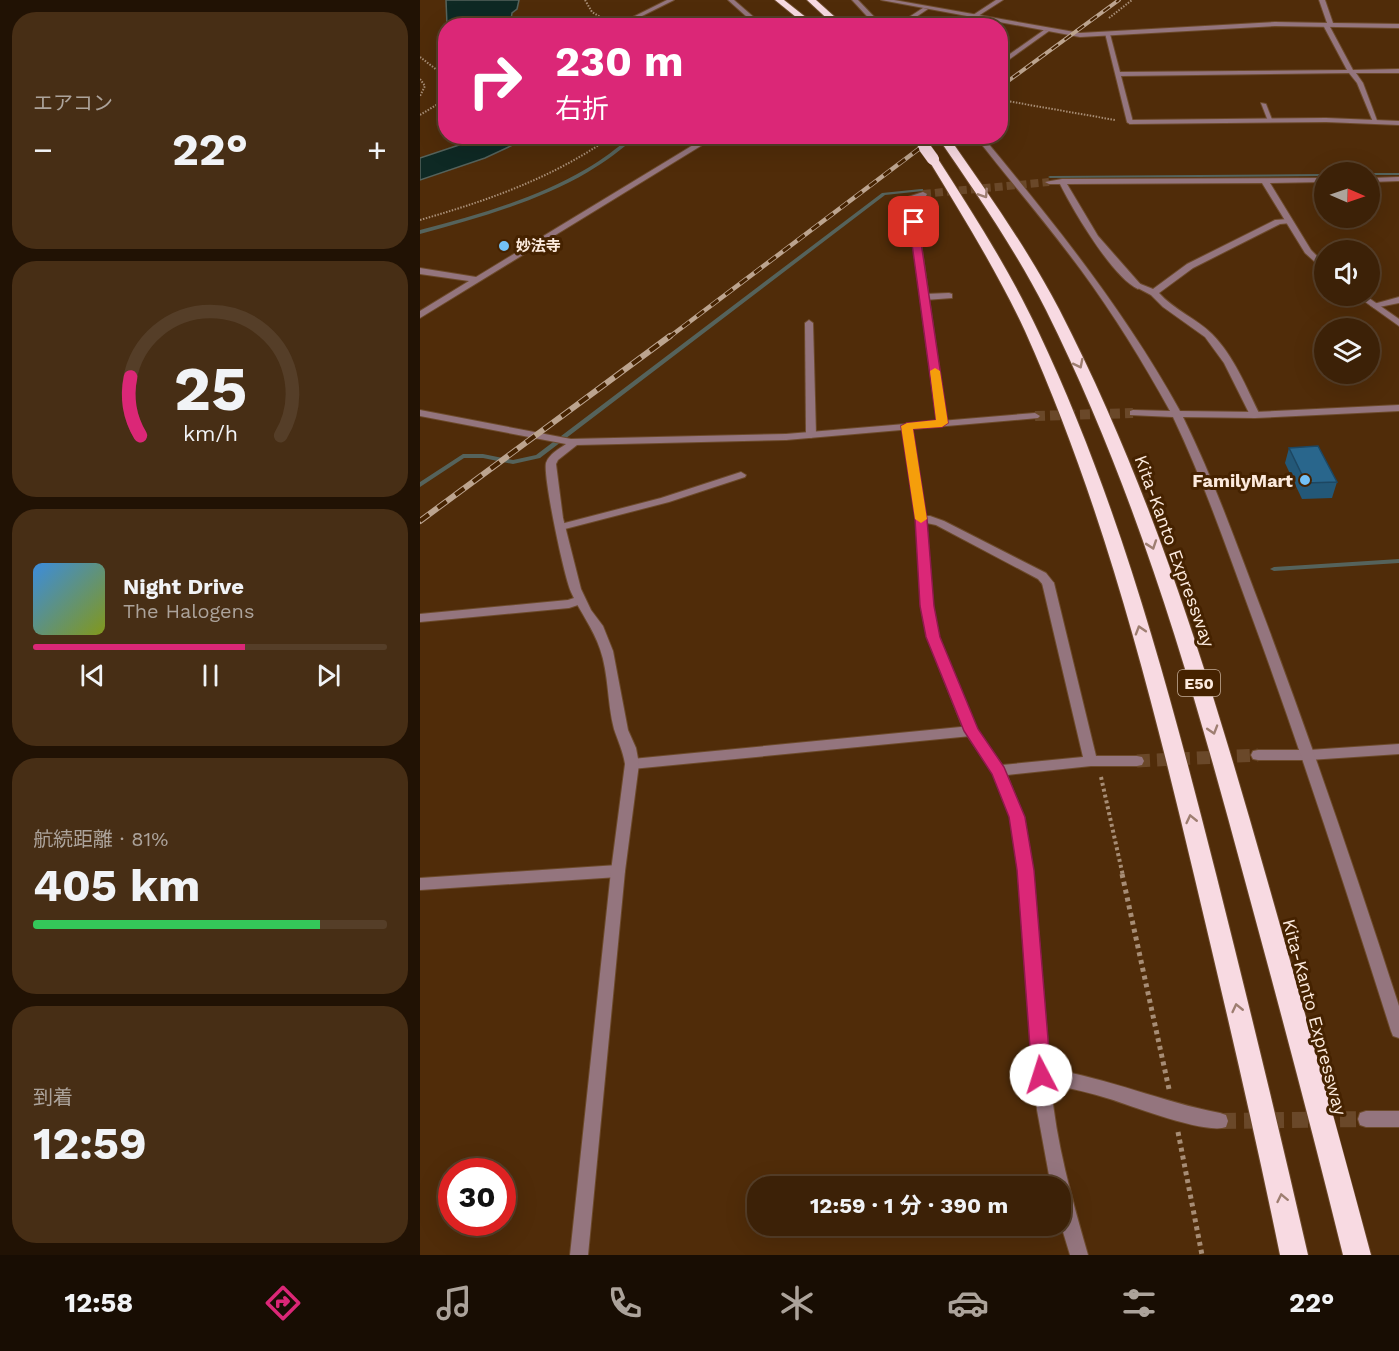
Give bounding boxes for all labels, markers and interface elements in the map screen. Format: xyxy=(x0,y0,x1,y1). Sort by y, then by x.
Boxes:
text: 230 m xyxy=(555,37,684,86)
icon: right xyxy=(456,42,534,120)
text: エアコン xyxy=(33,91,113,115)
text: 右折 xyxy=(555,93,609,125)
text: 22° xyxy=(172,123,248,176)
text: − xyxy=(33,130,53,169)
text: + xyxy=(367,130,387,169)
north arrow xyxy=(1314,162,1380,228)
map controls xyxy=(1314,162,1380,384)
one-way arrow xyxy=(976,188,988,198)
pin xyxy=(888,196,939,247)
icon: arrive xyxy=(897,205,930,238)
place label: 妙法寺 xyxy=(516,237,561,255)
marker: 妙法寺 xyxy=(497,239,511,253)
button: sound xyxy=(1314,240,1380,306)
button: layers xyxy=(1314,318,1380,384)
text: 25 xyxy=(173,352,247,425)
one-way arrow xyxy=(1071,358,1083,369)
text: km/h xyxy=(182,421,238,446)
street label: Kita-Kanto Expressway xyxy=(1131,452,1220,650)
place label: FamilyMart xyxy=(1192,470,1293,491)
marker: FamilyMart xyxy=(1298,473,1312,487)
one-way arrow xyxy=(1145,539,1158,550)
text: Night Drive xyxy=(123,574,244,599)
text: The Halogens xyxy=(123,599,255,623)
one-way arrow xyxy=(1135,625,1147,636)
icon: previous xyxy=(76,659,109,692)
icon: pause xyxy=(194,659,227,692)
icon: next xyxy=(312,659,345,692)
road number: E50 xyxy=(1178,670,1220,696)
one-way arrow xyxy=(1206,724,1219,735)
one-way arrow xyxy=(1186,814,1199,824)
text: 航続距離 · 81% xyxy=(33,827,168,851)
text: 405 km xyxy=(33,859,200,912)
street label: Kita-Kanto Expressway xyxy=(1279,916,1352,1118)
one-way arrow xyxy=(1231,1003,1244,1013)
position arrow xyxy=(1009,1043,1073,1107)
text: 到着 xyxy=(33,1085,73,1109)
text: 12:59 xyxy=(33,1117,147,1170)
speed limit sign: 30 xyxy=(438,1158,516,1236)
text: 12:59 · 1 分 · 390 m xyxy=(810,1193,1008,1218)
one-way arrow xyxy=(1276,1193,1289,1203)
icon: directions xyxy=(262,1282,304,1324)
icon: music xyxy=(433,1282,475,1324)
icon: phone xyxy=(604,1282,646,1324)
icon: climate xyxy=(776,1282,818,1324)
icon: car xyxy=(947,1282,989,1324)
icon: filters xyxy=(1118,1282,1160,1324)
text: 12:58 xyxy=(65,1287,133,1319)
text: 22° xyxy=(1289,1287,1334,1319)

